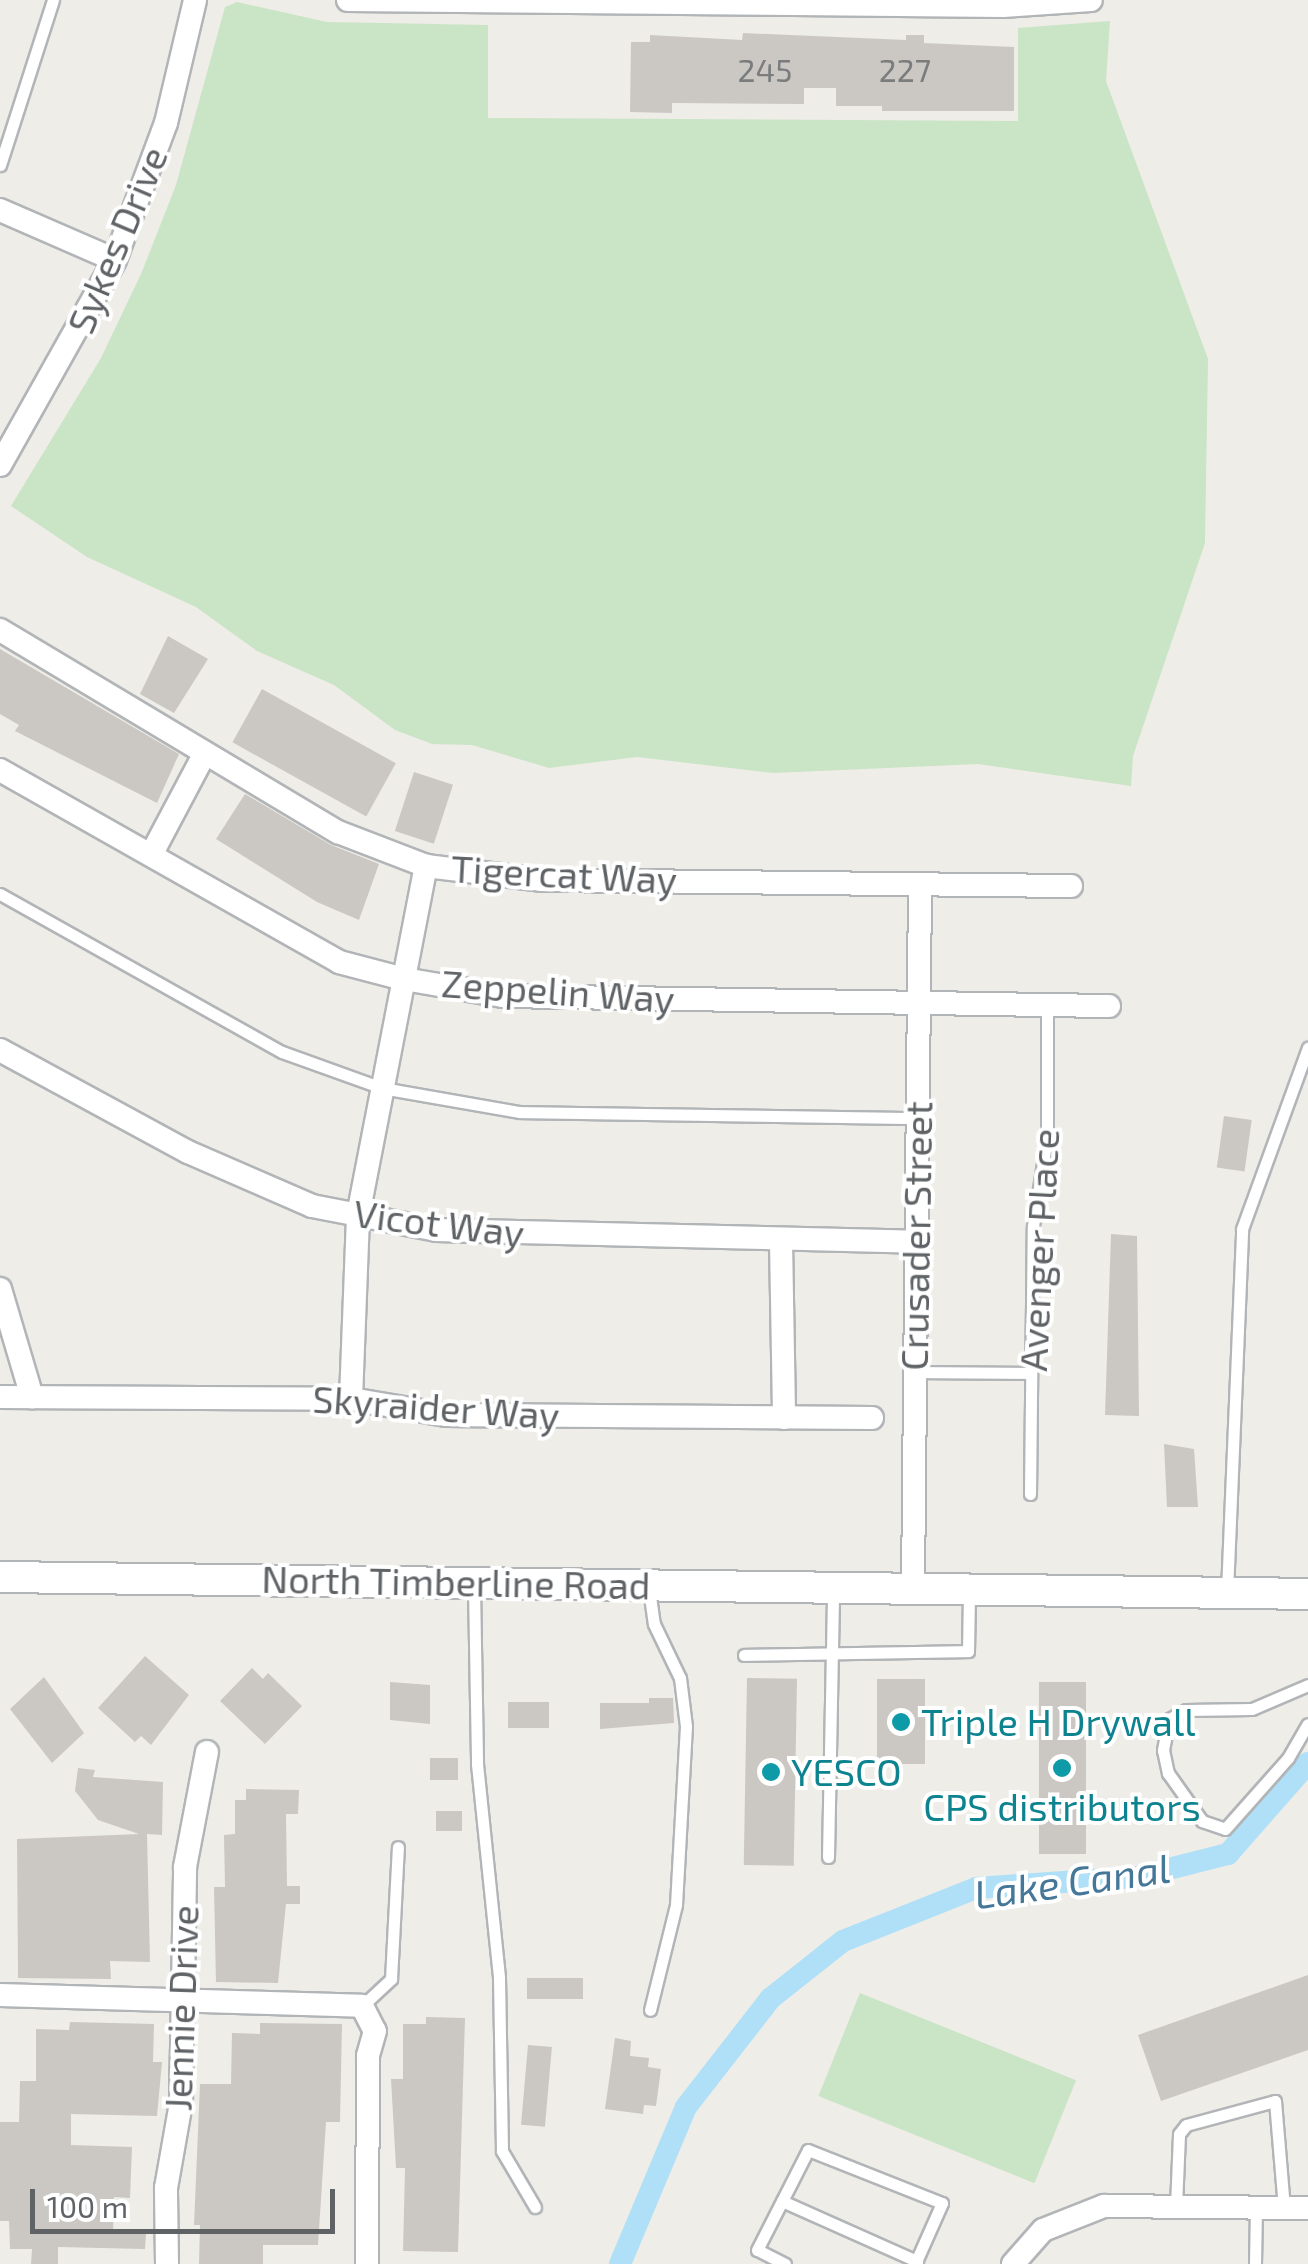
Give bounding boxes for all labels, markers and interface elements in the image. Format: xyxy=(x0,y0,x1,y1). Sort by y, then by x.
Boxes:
house number: 245 xyxy=(738,50,792,88)
house number: 227 xyxy=(879,50,931,88)
street label: Sykes Drive xyxy=(57,140,177,340)
street label: Tigercat Way xyxy=(450,845,678,903)
street label: Zeppelin Way xyxy=(440,960,676,1022)
street label: Crusader Street xyxy=(891,1101,941,1371)
street label: Avenger Place xyxy=(1010,1127,1068,1373)
street label: Vicot Way xyxy=(351,1190,527,1256)
street label: Skyraider Way xyxy=(310,1376,562,1438)
street label: North Timberline Road xyxy=(261,1556,651,1608)
place label: Triple H Drywall xyxy=(921,1699,1195,1745)
marker: Triple H Drywall xyxy=(890,1711,912,1733)
place label: YESCO xyxy=(791,1749,902,1795)
marker: CPS distributors xyxy=(1051,1757,1073,1779)
marker: YESCO xyxy=(760,1761,782,1783)
place label: CPS distributors xyxy=(923,1784,1201,1830)
water label: Lake Canal xyxy=(971,1842,1173,1918)
street label: Jennie Drive xyxy=(155,1904,207,2112)
scale bar xyxy=(35,2169,340,2231)
text: 100 m xyxy=(47,2188,128,2224)

